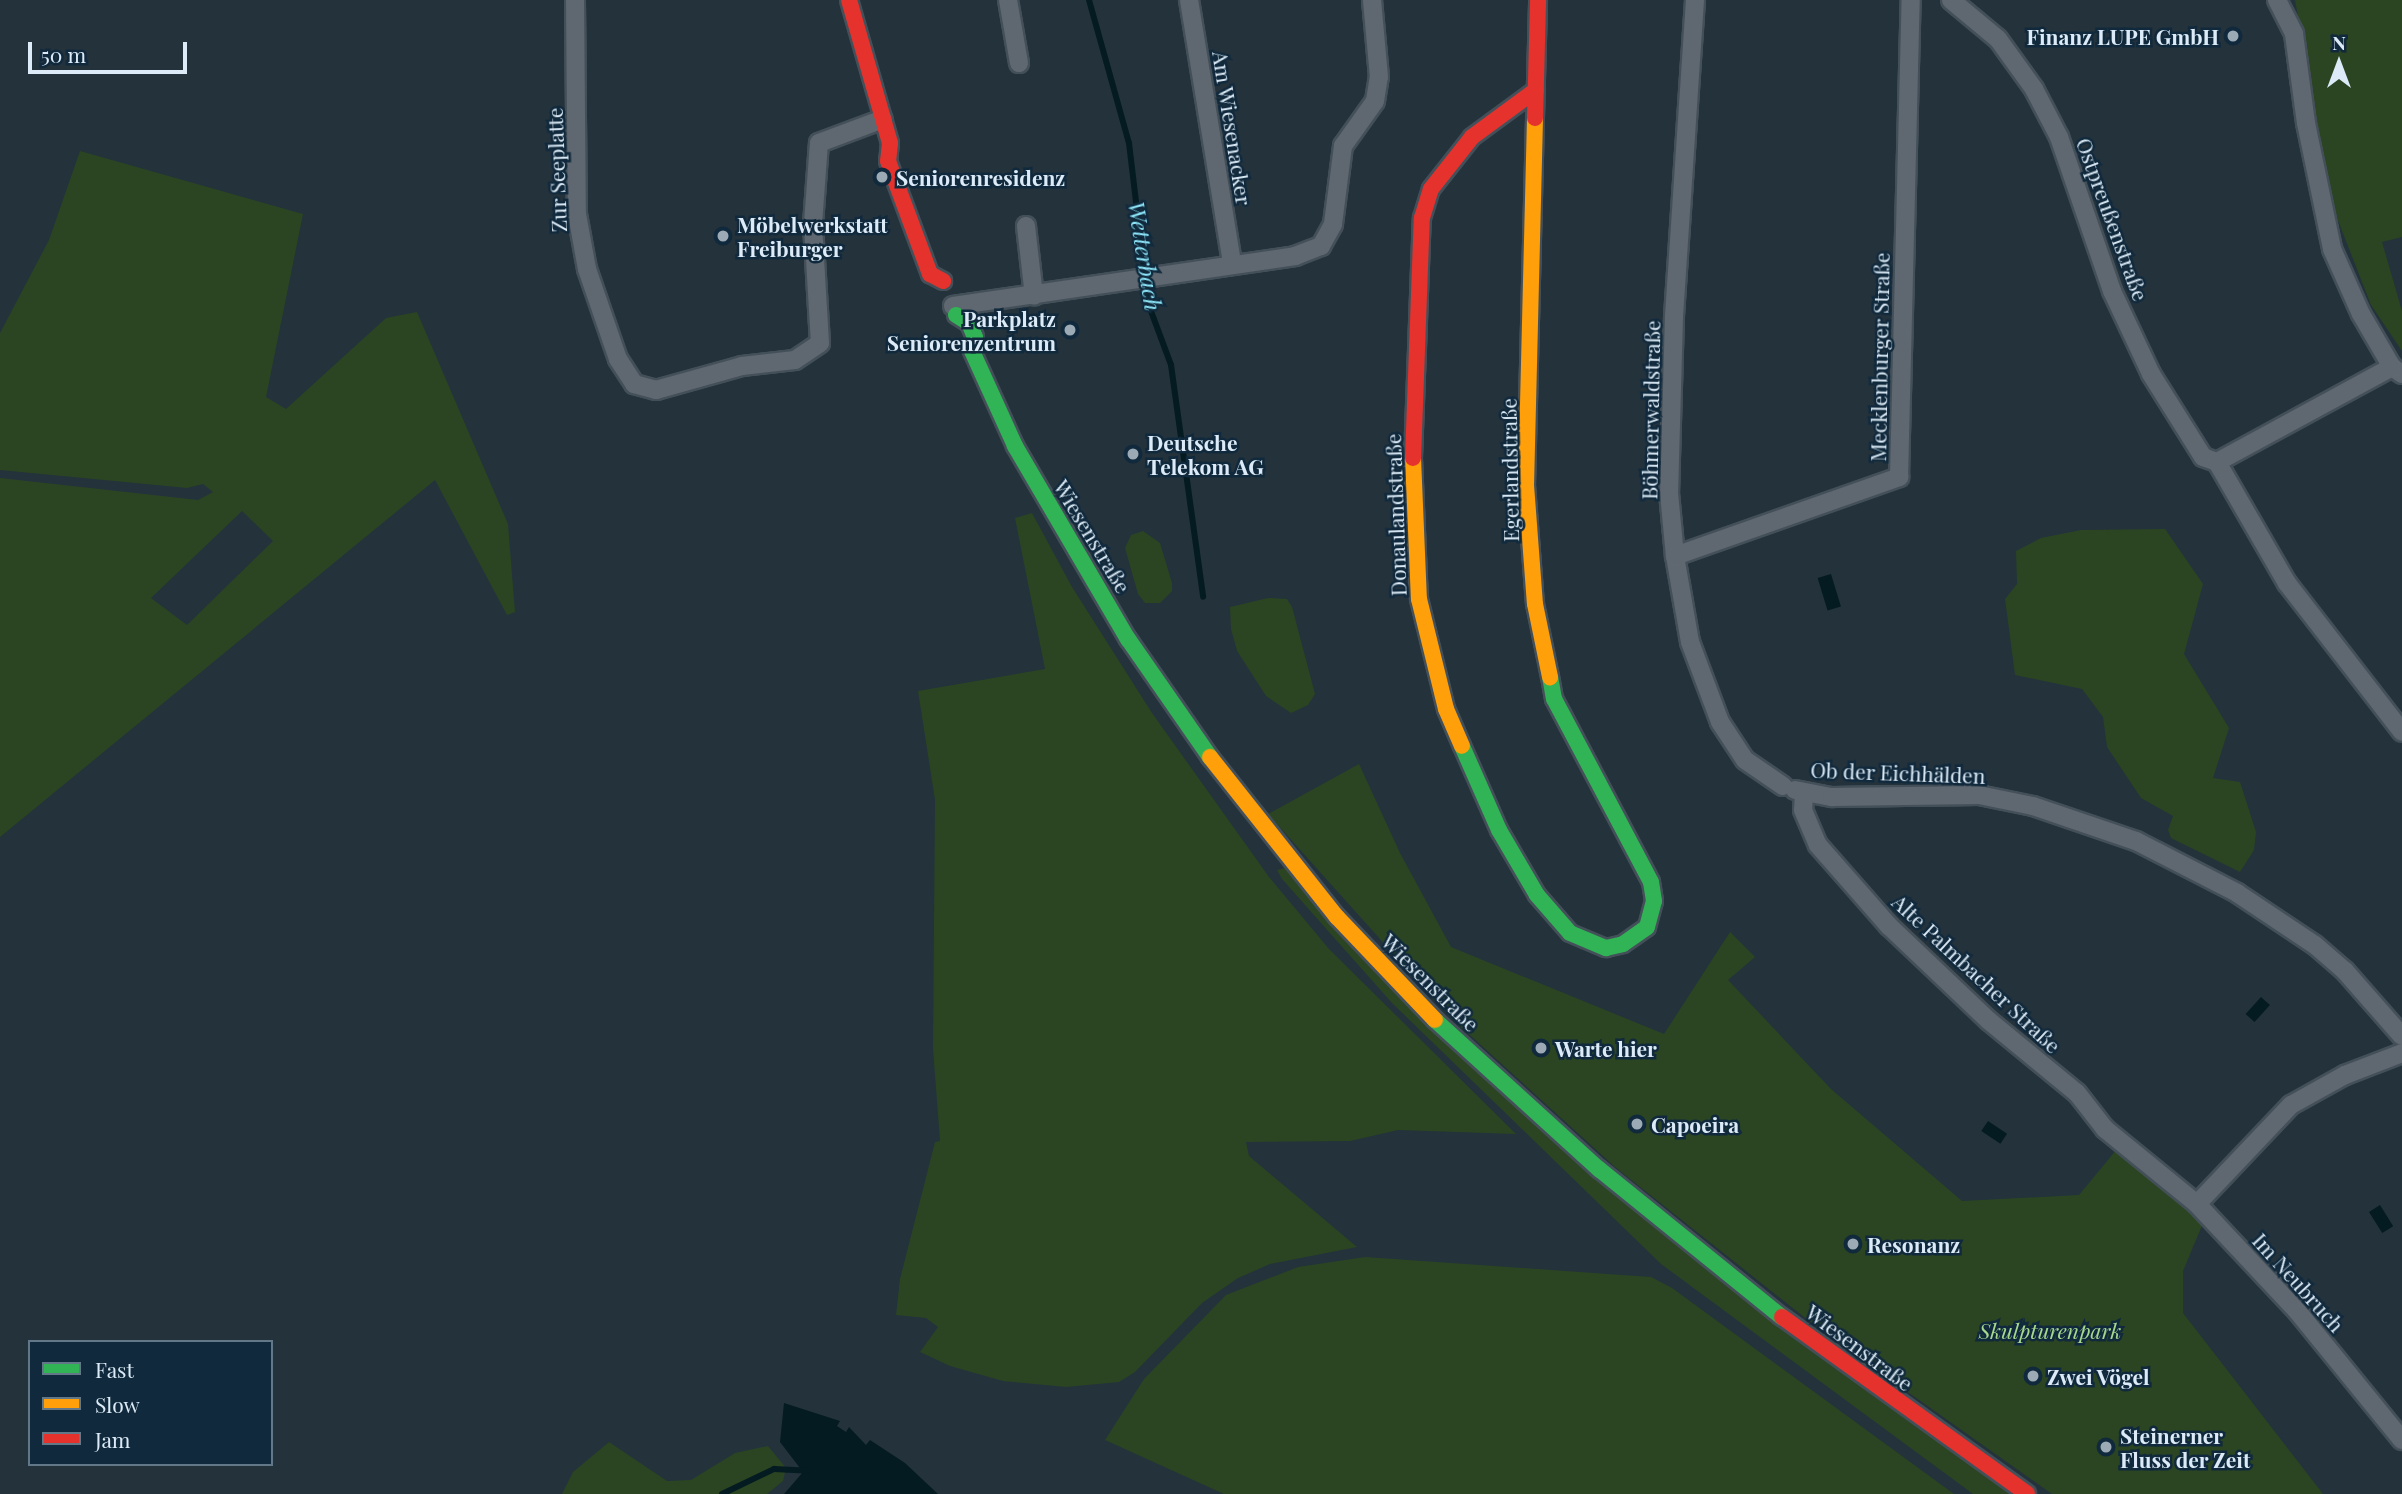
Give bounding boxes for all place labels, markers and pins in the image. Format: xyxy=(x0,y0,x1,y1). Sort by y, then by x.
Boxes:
place label: Finanz LUPE GmbH xyxy=(2027,23,2219,49)
marker: Finanz LUPE GmbH xyxy=(2225,28,2241,44)
place label: Seniorenresidenz xyxy=(896,164,1065,190)
marker: Seniorenresidenz xyxy=(874,169,890,185)
place label: Möbelwerkstatt Freiburger xyxy=(737,211,888,261)
marker: Möbelwerkstatt Freiburger xyxy=(715,228,731,244)
place label: Parkplatz Seniorenzentrum xyxy=(887,305,1056,355)
marker: Parkplatz Seniorenzentrum xyxy=(1062,322,1078,338)
place label: Deutsche Telekom AG xyxy=(1147,429,1264,479)
marker: Deutsche Telekom AG xyxy=(1125,446,1141,462)
place label: Warte hier xyxy=(1555,1035,1657,1061)
marker: Warte hier xyxy=(1533,1040,1549,1056)
place label: Capoeira xyxy=(1651,1111,1739,1137)
marker: Capoeira xyxy=(1629,1116,1645,1132)
place label: Resonanz xyxy=(1867,1231,1960,1257)
marker: Resonanz xyxy=(1845,1236,1861,1252)
place label: Zwei Vögel xyxy=(2047,1363,2150,1389)
marker: Zwei Vögel xyxy=(2025,1368,2041,1384)
place label: Steinerner Fluss der Zeit xyxy=(2120,1422,2251,1472)
marker: Steinerner Fluss der Zeit xyxy=(2098,1439,2114,1455)

